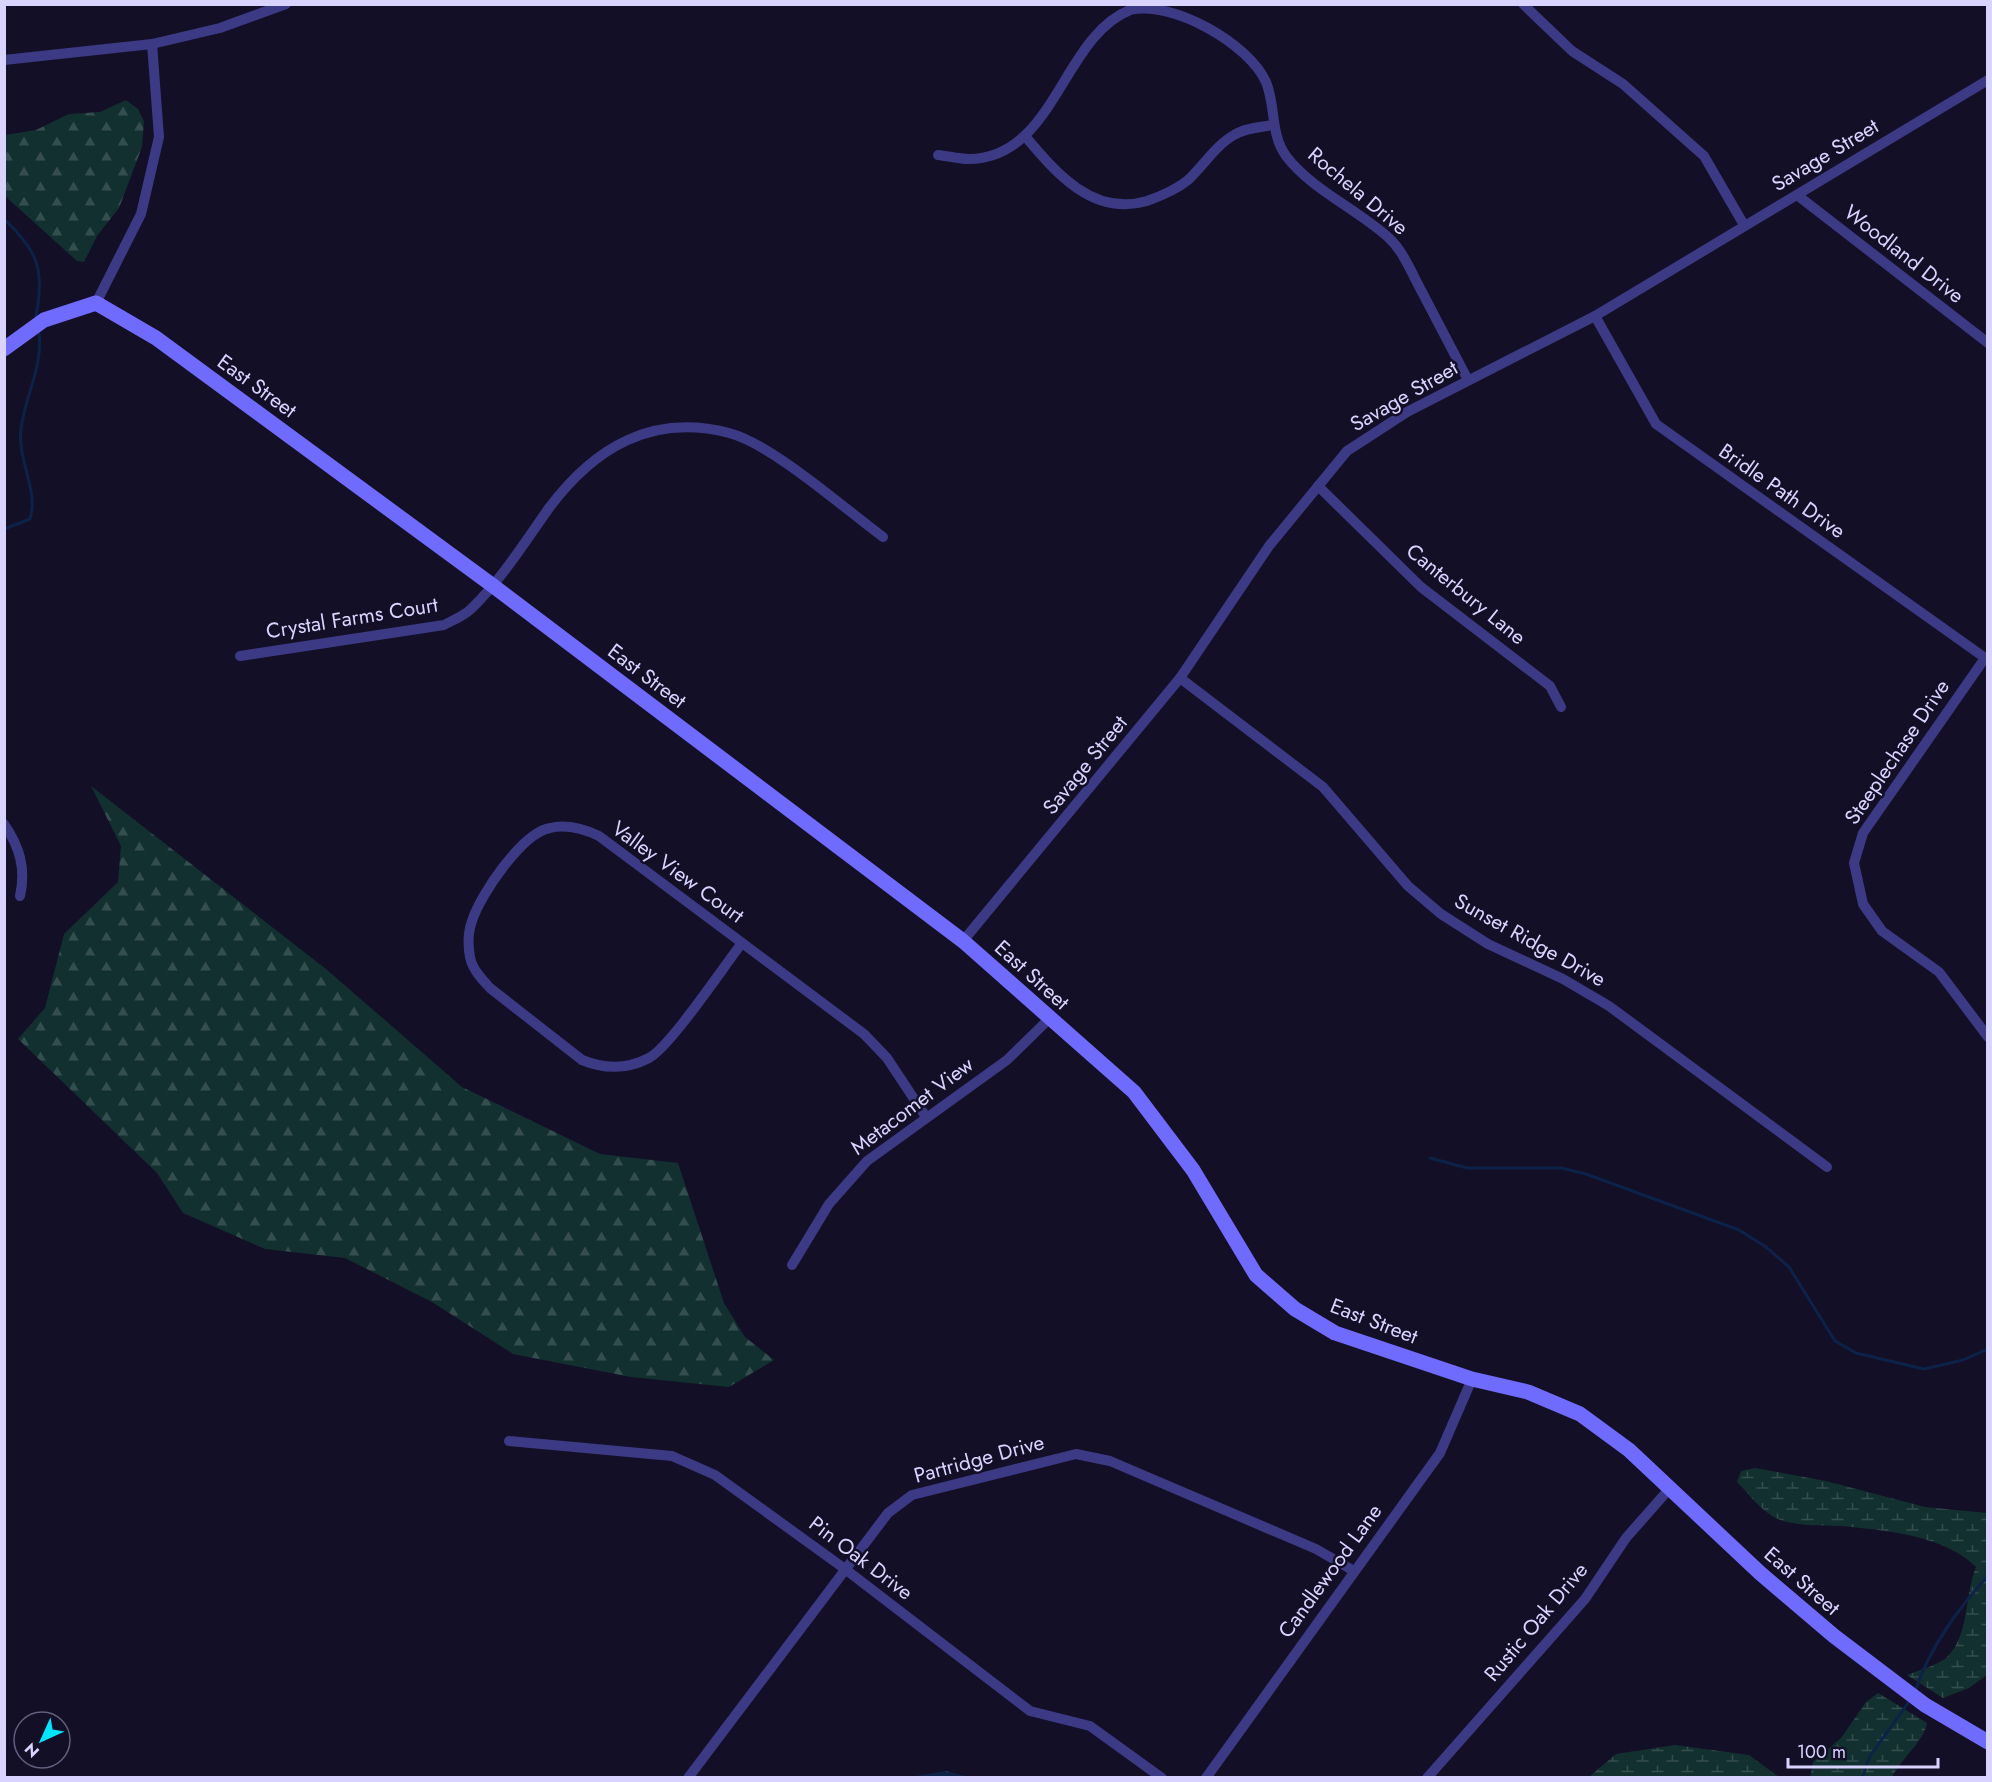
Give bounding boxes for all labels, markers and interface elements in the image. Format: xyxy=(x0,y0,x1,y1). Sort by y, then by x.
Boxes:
street label: Savage Street xyxy=(1766,111,1884,199)
street label: Rochela Drive xyxy=(1301,140,1415,242)
street label: Woodland Drive xyxy=(1838,198,1970,311)
street label: East Street xyxy=(211,347,303,425)
street label: Savage Street xyxy=(1345,353,1463,439)
street label: Bridle Path Drive xyxy=(1713,436,1852,546)
street label: Canterbury Lane xyxy=(1400,536,1532,652)
street label: Crystal Farms Court xyxy=(264,590,440,646)
street label: East Street xyxy=(601,636,693,716)
street label: Steeplechase Drive xyxy=(1837,673,1957,831)
street label: Savage Street xyxy=(1036,709,1134,821)
street label: Valley View Court xyxy=(606,814,750,930)
street label: Sunset Ridge Drive xyxy=(1449,886,1611,994)
street label: East Street xyxy=(988,933,1076,1017)
street label: Metacomet View xyxy=(844,1049,980,1162)
street label: East Street xyxy=(1326,1291,1422,1351)
street label: Partridge Drive xyxy=(911,1427,1048,1491)
street label: Candlewood Lane xyxy=(1271,1498,1389,1644)
street label: Pin Oak Drive xyxy=(803,1509,919,1607)
street label: East Street xyxy=(1758,1540,1846,1622)
street label: Rustic Oak Drive xyxy=(1477,1556,1595,1688)
north arrow xyxy=(12,1710,72,1770)
scale bar xyxy=(1788,1731,1938,1769)
text: N xyxy=(19,1738,44,1763)
text: 100 m xyxy=(1797,1739,1846,1765)

